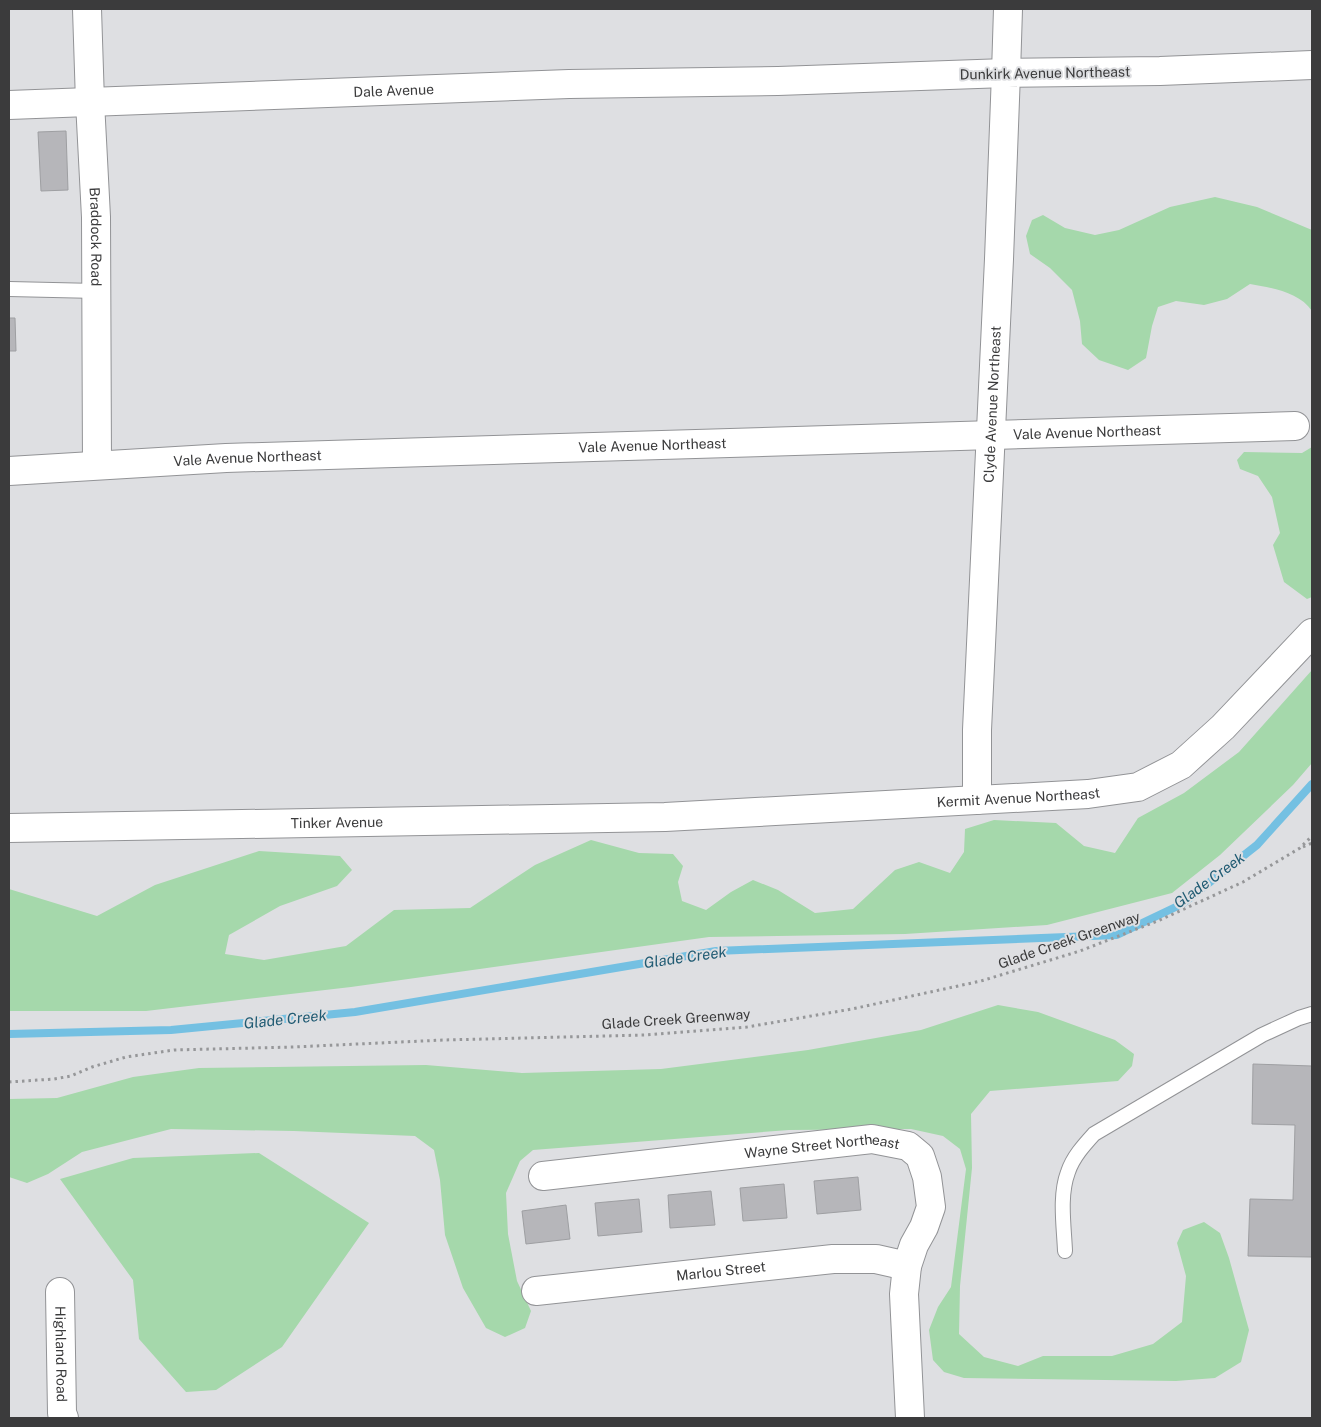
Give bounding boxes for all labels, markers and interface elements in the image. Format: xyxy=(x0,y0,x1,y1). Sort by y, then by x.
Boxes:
street label: Dunkirk Avenue Northeast xyxy=(960,64,1130,82)
street label: Dale Avenue xyxy=(353,81,434,100)
street label: Braddock Road xyxy=(86,187,104,286)
street label: Clyde Avenue Northeast xyxy=(981,325,1004,483)
street label: Vale Avenue Northeast xyxy=(1013,422,1162,442)
street label: Vale Avenue Northeast xyxy=(578,435,727,455)
street label: Vale Avenue Northeast xyxy=(173,447,322,469)
street label: Kermit Avenue Northeast xyxy=(936,784,1101,810)
street label: Tinker Avenue xyxy=(291,814,383,831)
water label: Glade Creek xyxy=(1170,848,1248,911)
street label: Glade Creek Greenway xyxy=(996,908,1143,972)
water label: Glade Creek xyxy=(643,943,728,971)
water label: Glade Creek xyxy=(243,1006,328,1032)
street label: Glade Creek Greenway xyxy=(601,1006,751,1032)
street label: Wayne Street Northeast xyxy=(744,1131,901,1161)
street label: Marlou Street xyxy=(675,1258,766,1284)
street label: Highland Road xyxy=(52,1306,70,1402)

